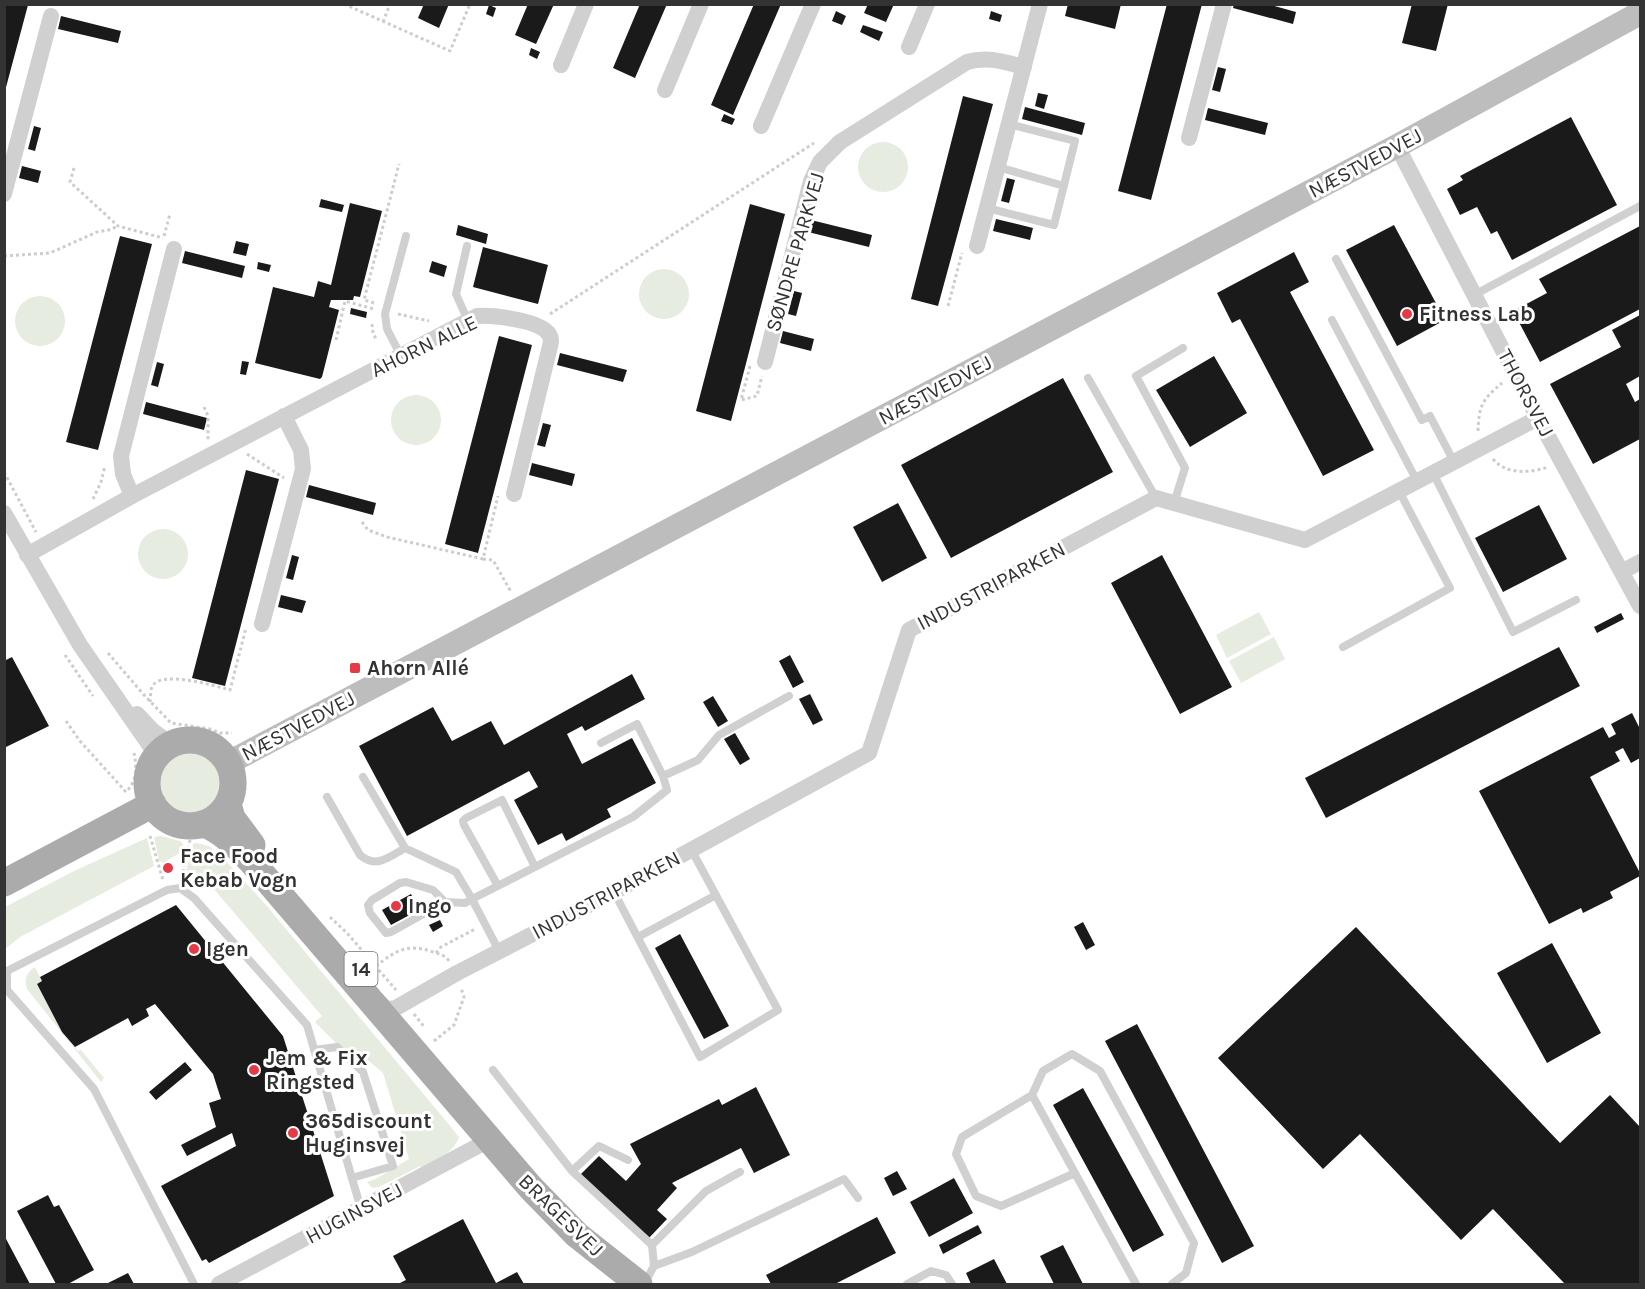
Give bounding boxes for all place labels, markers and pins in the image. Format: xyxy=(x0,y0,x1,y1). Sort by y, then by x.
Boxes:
place label: Fitness Lab xyxy=(1419,302,1533,326)
marker: Fitness Lab xyxy=(1400,307,1414,321)
place label: Ahorn Allé xyxy=(367,656,469,680)
marker: Ahorn Allé xyxy=(348,661,362,675)
place label: Face Food Kebab Vogn xyxy=(180,844,297,892)
marker: Face Food Kebab Vogn xyxy=(161,861,175,875)
place label: Ingo xyxy=(408,894,452,918)
marker: Ingo xyxy=(389,899,403,913)
place label: Igen xyxy=(206,937,249,961)
marker: Igen xyxy=(187,942,201,956)
place label: Jem & Fix Ringsted xyxy=(266,1046,368,1094)
marker: Jem & Fix Ringsted xyxy=(247,1063,261,1077)
place label: 365discount Huginsvej xyxy=(305,1109,431,1157)
marker: 365discount Huginsvej xyxy=(286,1126,300,1140)

